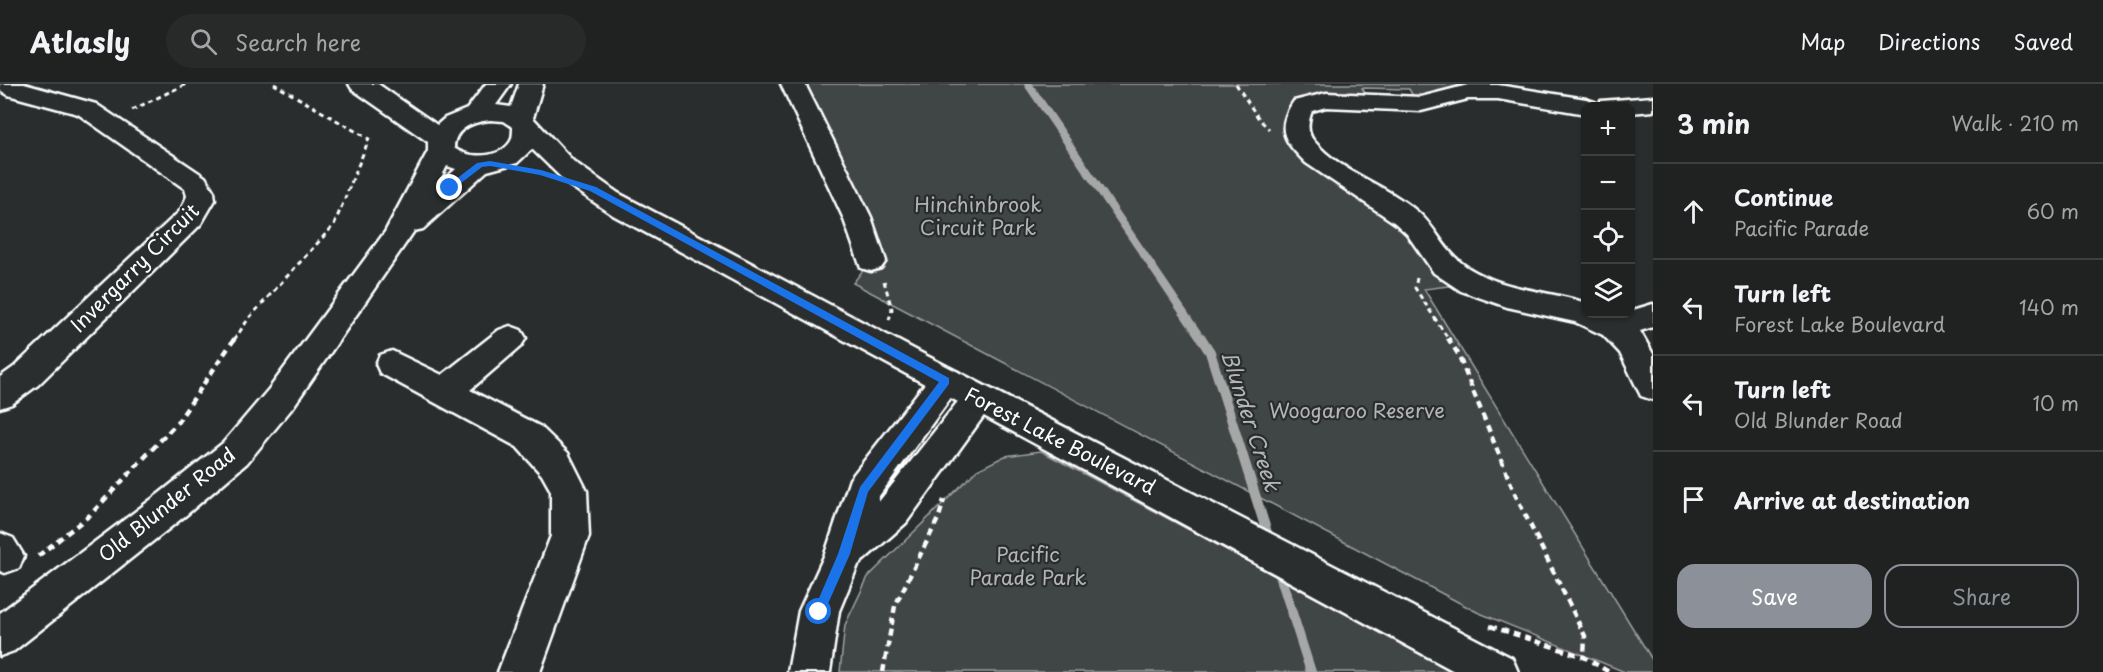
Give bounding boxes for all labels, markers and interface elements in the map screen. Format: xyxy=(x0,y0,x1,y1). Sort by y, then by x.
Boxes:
search box xyxy=(166,14,586,68)
text: Atlasly xyxy=(30,20,130,63)
icon: search xyxy=(187,25,220,58)
text: Search here xyxy=(235,25,361,58)
text: Map xyxy=(1800,25,1845,57)
text: Directions xyxy=(1878,25,1980,57)
text: Saved xyxy=(2013,25,2073,57)
map controls xyxy=(1581,102,1635,318)
button: + xyxy=(1581,102,1635,156)
text: 3 min xyxy=(1677,104,1750,143)
text: Walk · 210 m xyxy=(1952,108,2079,138)
button: − xyxy=(1581,156,1635,210)
route end xyxy=(436,174,462,200)
text: Continue xyxy=(1734,180,1833,213)
park label: Hinchinbrook Circuit Park xyxy=(914,189,1042,242)
icon: ahead xyxy=(1677,195,1710,228)
street label: Invergarry Circuit xyxy=(63,196,206,339)
text: 60 m xyxy=(2027,196,2079,226)
button: locate xyxy=(1581,210,1635,264)
text: Pacific Parade xyxy=(1734,213,1869,243)
button: layers xyxy=(1581,264,1635,318)
text: Turn left xyxy=(1734,276,1831,309)
icon: left xyxy=(1677,291,1710,324)
text: 140 m xyxy=(2019,292,2079,322)
text: Forest Lake Boulevard xyxy=(1734,309,1945,339)
water label: Blunder Creek xyxy=(1214,346,1290,496)
text: Turn left xyxy=(1734,372,1831,405)
street label: Forest Lake Boulevard xyxy=(959,379,1161,501)
icon: left xyxy=(1677,387,1710,420)
text: 10 m xyxy=(2032,388,2079,418)
park label: Woogaroo Reserve xyxy=(1269,395,1445,425)
text: Old Blunder Road xyxy=(1734,405,1903,435)
street label: Old Blunder Road xyxy=(91,439,241,569)
icon: arrive xyxy=(1677,483,1710,516)
text: Arrive at destination xyxy=(1734,483,1970,516)
park label: Pacific Parade Park xyxy=(970,539,1086,592)
button: Save xyxy=(1677,564,1872,628)
button: Share xyxy=(1884,564,2079,628)
route start xyxy=(805,598,831,624)

